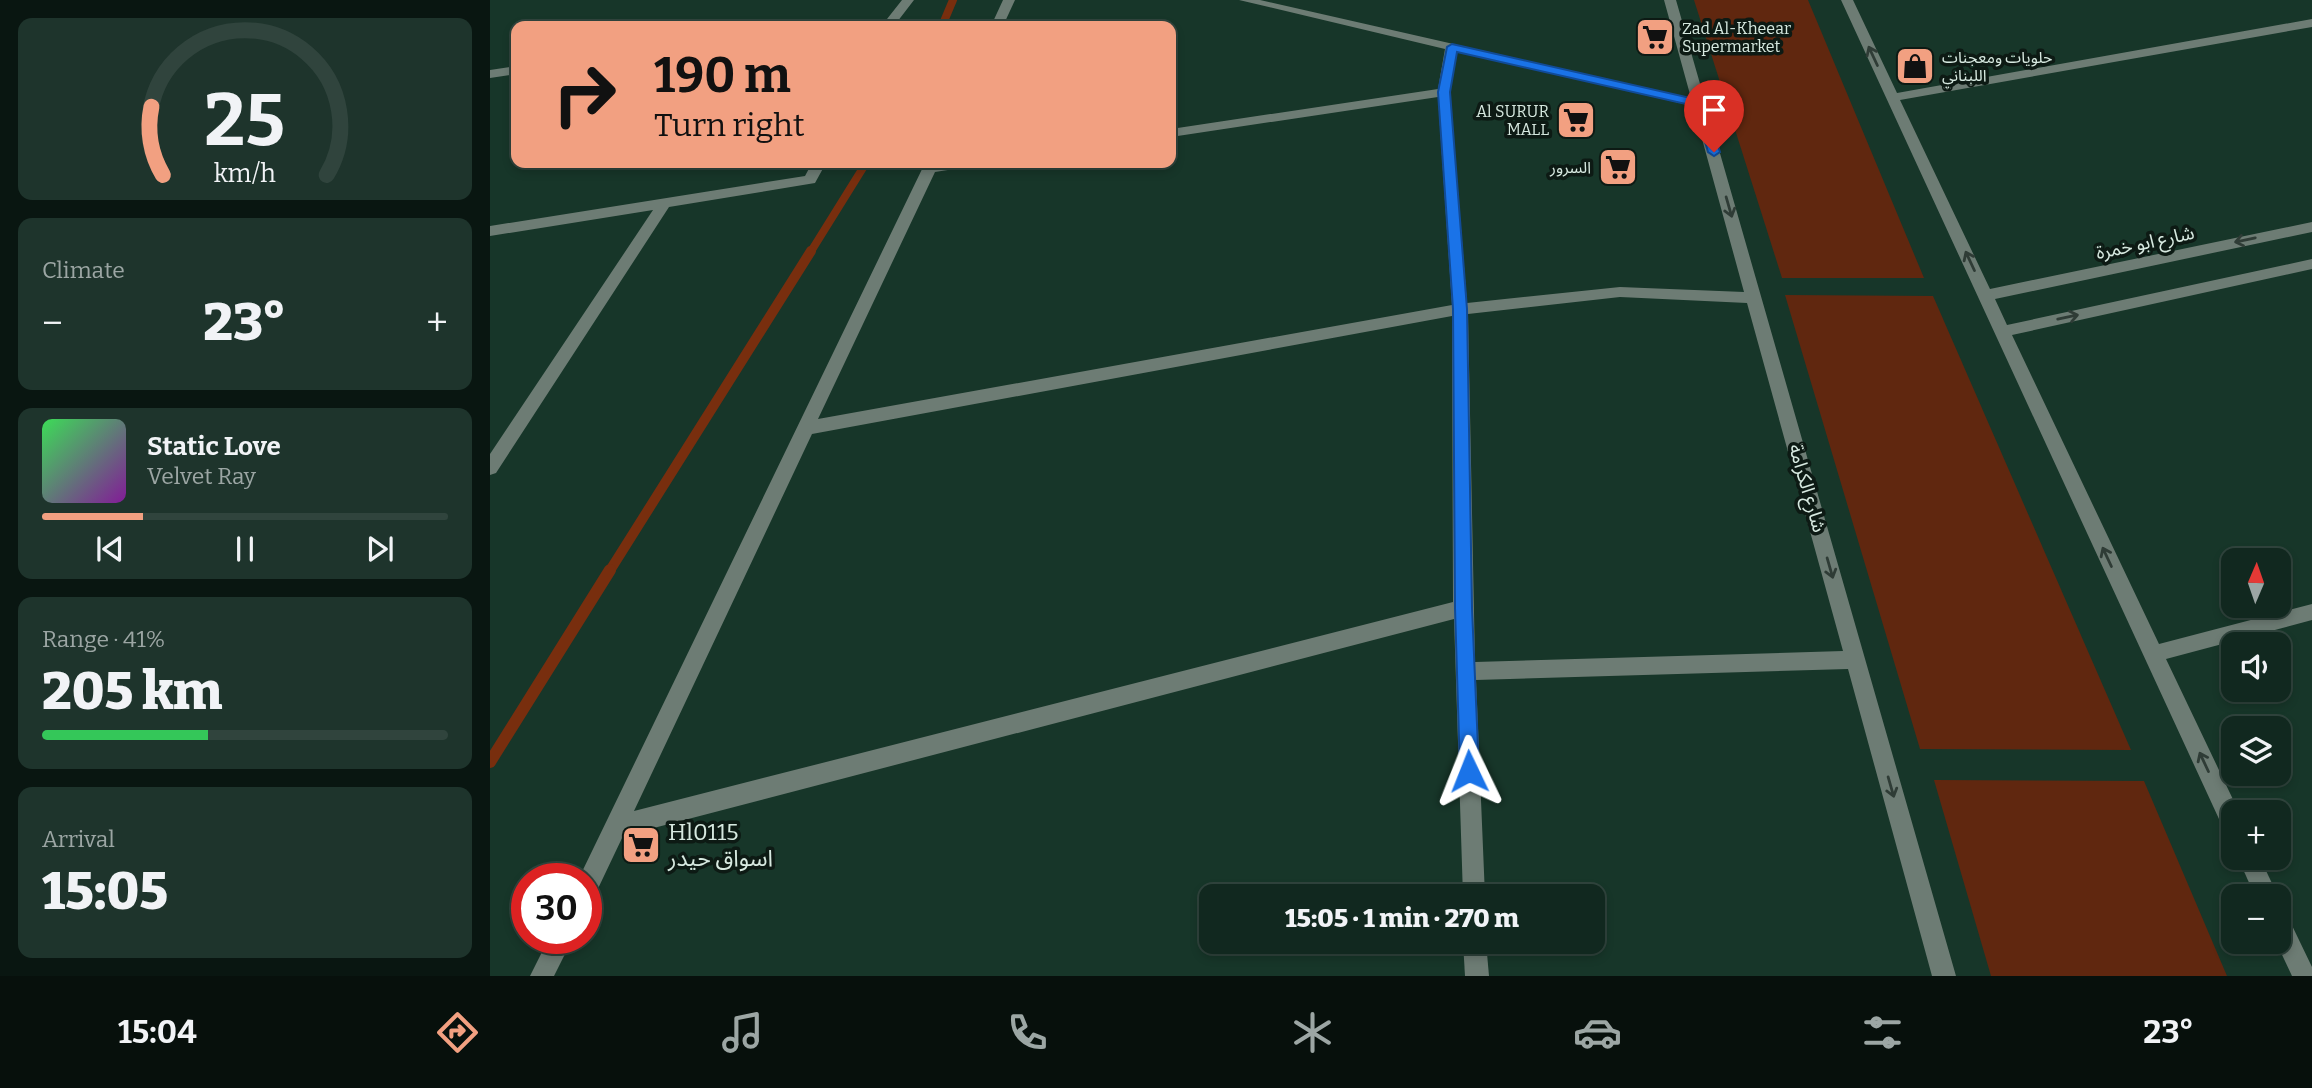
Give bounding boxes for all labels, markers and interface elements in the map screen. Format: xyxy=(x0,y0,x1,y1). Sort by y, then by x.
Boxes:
supermarket icon: Zad Al-Kheear Supermarket xyxy=(1634,16,1676,58)
place label: Zad Al-Kheear Supermarket xyxy=(1682,19,1791,56)
shop icon: حلويات ومعجنات اللبناني xyxy=(1894,45,1936,87)
text: 190 m xyxy=(654,46,791,105)
one-way arrow xyxy=(1866,46,1879,67)
place label: حلويات ومعجنات اللبناني xyxy=(1942,48,2052,88)
icon: right xyxy=(539,49,630,140)
text: 25 xyxy=(205,77,285,164)
pin xyxy=(1684,80,1744,152)
icon: arrive xyxy=(1695,91,1733,129)
supermarket icon: Al SURUR MALL xyxy=(1555,99,1597,141)
place label: Al SURUR MALL xyxy=(1476,102,1549,139)
text: Turn right xyxy=(654,106,805,144)
supermarket icon: السرور xyxy=(1597,146,1639,188)
place label: السرور xyxy=(1549,158,1591,177)
text: km/h xyxy=(214,159,276,189)
one-way arrow xyxy=(1723,195,1736,218)
street label: شارع ابو خمرة xyxy=(2094,221,2197,266)
one-way arrow xyxy=(2234,234,2257,248)
one-way arrow xyxy=(1963,251,1977,272)
text: Climate xyxy=(42,256,125,284)
text: 23° xyxy=(203,291,286,354)
text: − xyxy=(42,300,63,346)
text: + xyxy=(426,300,448,346)
one-way arrow xyxy=(2056,310,2079,324)
text: Static Love xyxy=(147,431,281,462)
street label: شارع الكرامة xyxy=(1782,441,1831,535)
text: Velvet Ray xyxy=(147,462,256,490)
icon: previous xyxy=(91,530,129,568)
icon: pause xyxy=(226,530,264,568)
icon: next xyxy=(361,530,399,568)
one-way arrow xyxy=(2100,547,2113,568)
north arrow xyxy=(2221,548,2291,618)
map controls xyxy=(2221,548,2291,954)
one-way arrow xyxy=(1824,556,1837,578)
text: Range · 41% xyxy=(42,625,165,653)
button: sound xyxy=(2221,632,2291,702)
text: 205 km xyxy=(42,660,223,723)
button: layers xyxy=(2221,716,2291,786)
position arrow xyxy=(1432,734,1506,808)
one-way arrow xyxy=(2197,752,2210,774)
one-way arrow xyxy=(1886,775,1899,797)
button: + xyxy=(2221,800,2291,870)
place label: Hl0115 اسواق حيدر xyxy=(667,818,773,872)
supermarket icon: Hl0115 اسواق حيدر xyxy=(620,824,662,866)
text: Arrival xyxy=(42,825,115,853)
text: 15:05 xyxy=(42,860,168,923)
speed limit sign: 30 xyxy=(511,863,602,954)
button: − xyxy=(2221,884,2291,954)
text: 15:05 · 1 min · 270 m xyxy=(1285,903,1519,934)
icon: directions xyxy=(433,1008,482,1057)
icon: music xyxy=(718,1008,767,1057)
icon: phone xyxy=(1003,1008,1052,1057)
icon: climate xyxy=(1288,1008,1337,1057)
icon: car xyxy=(1573,1008,1622,1057)
icon: filters xyxy=(1858,1008,1907,1057)
text: 15:04 xyxy=(118,1013,197,1051)
text: 23° xyxy=(2143,1013,2194,1051)

